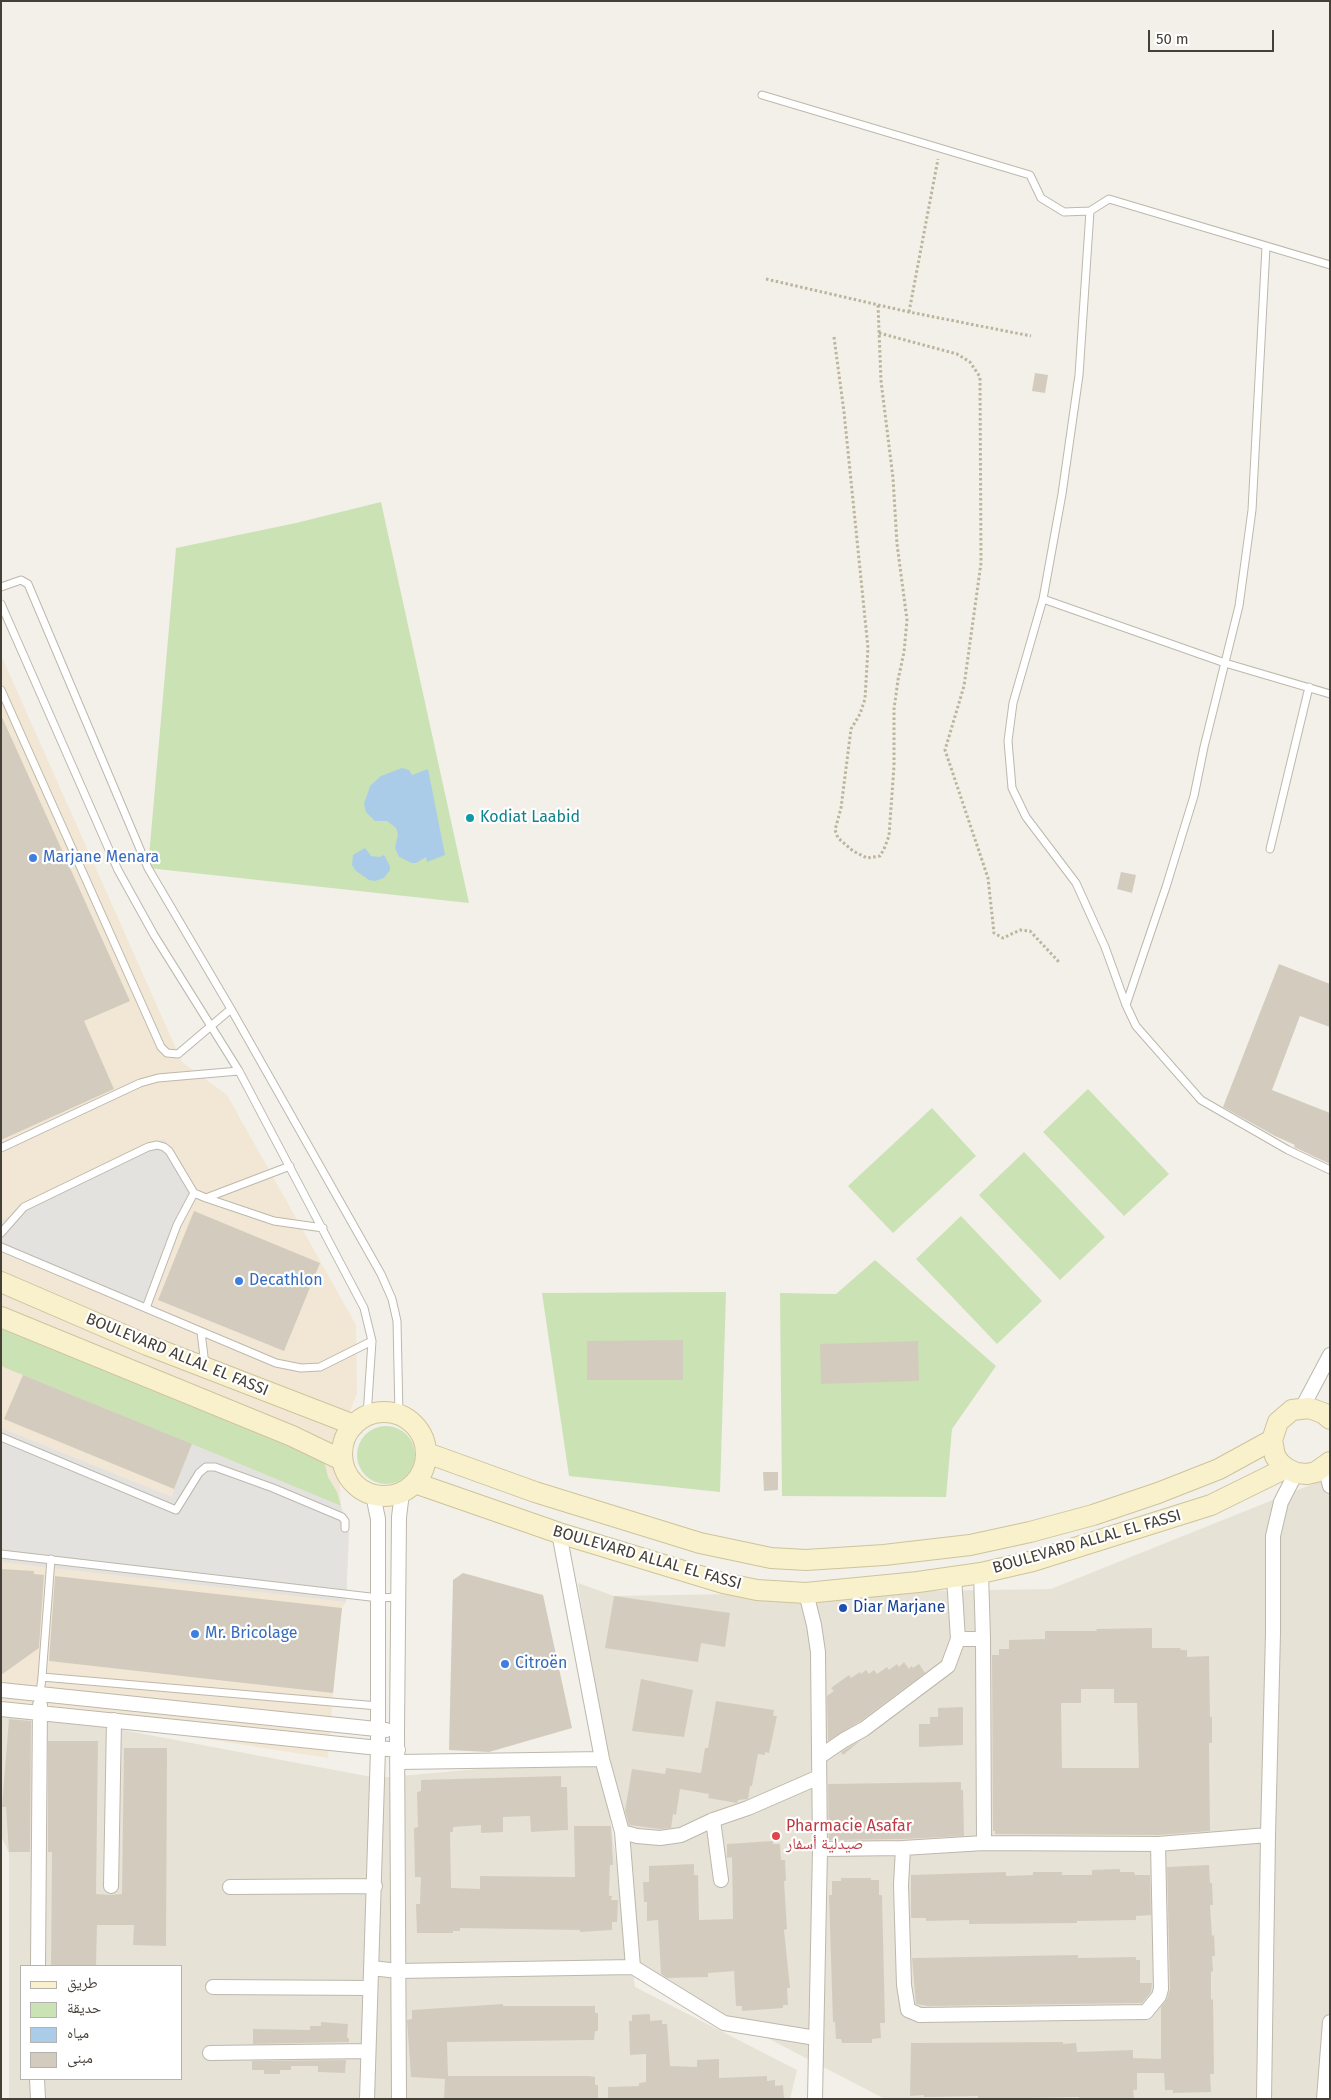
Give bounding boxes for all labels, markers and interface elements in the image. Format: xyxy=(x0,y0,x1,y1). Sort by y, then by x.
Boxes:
scale bar xyxy=(1151,20,1277,52)
text: 50 m xyxy=(1156,30,1189,48)
place label: Kodiat Laabid xyxy=(480,808,580,828)
marker: Kodiat Laabid xyxy=(464,812,476,824)
place label: Marjane Menara xyxy=(43,848,159,868)
marker: Marjane Menara xyxy=(27,852,39,864)
place label: Decathlon xyxy=(249,1271,323,1291)
marker: Decathlon xyxy=(233,1275,245,1287)
street label: BOULEVARD ALLAL EL FASSI xyxy=(83,1309,271,1401)
street label: BOULEVARD ALLAL EL FASSI xyxy=(990,1506,1184,1578)
street label: BOULEVARD ALLAL EL FASSI xyxy=(550,1522,744,1594)
place label: Diar Marjane xyxy=(853,1598,945,1618)
marker: Diar Marjane xyxy=(837,1602,849,1614)
place label: Mr. Bricolage xyxy=(205,1624,297,1644)
marker: Mr. Bricolage xyxy=(189,1628,201,1640)
place label: Citroën xyxy=(515,1654,567,1674)
marker: Citroën xyxy=(499,1658,511,1670)
place label: Pharmacie Asafar صيدلية أسفار xyxy=(786,1817,912,1855)
marker: Pharmacie Asafar صيدلية أسفار xyxy=(770,1830,782,1842)
legend xyxy=(20,1965,182,2080)
text: طريق xyxy=(67,1974,98,1992)
text: حديقة xyxy=(67,1999,101,2017)
text: مياه xyxy=(67,2024,89,2042)
text: مبنى xyxy=(67,2049,93,2067)

